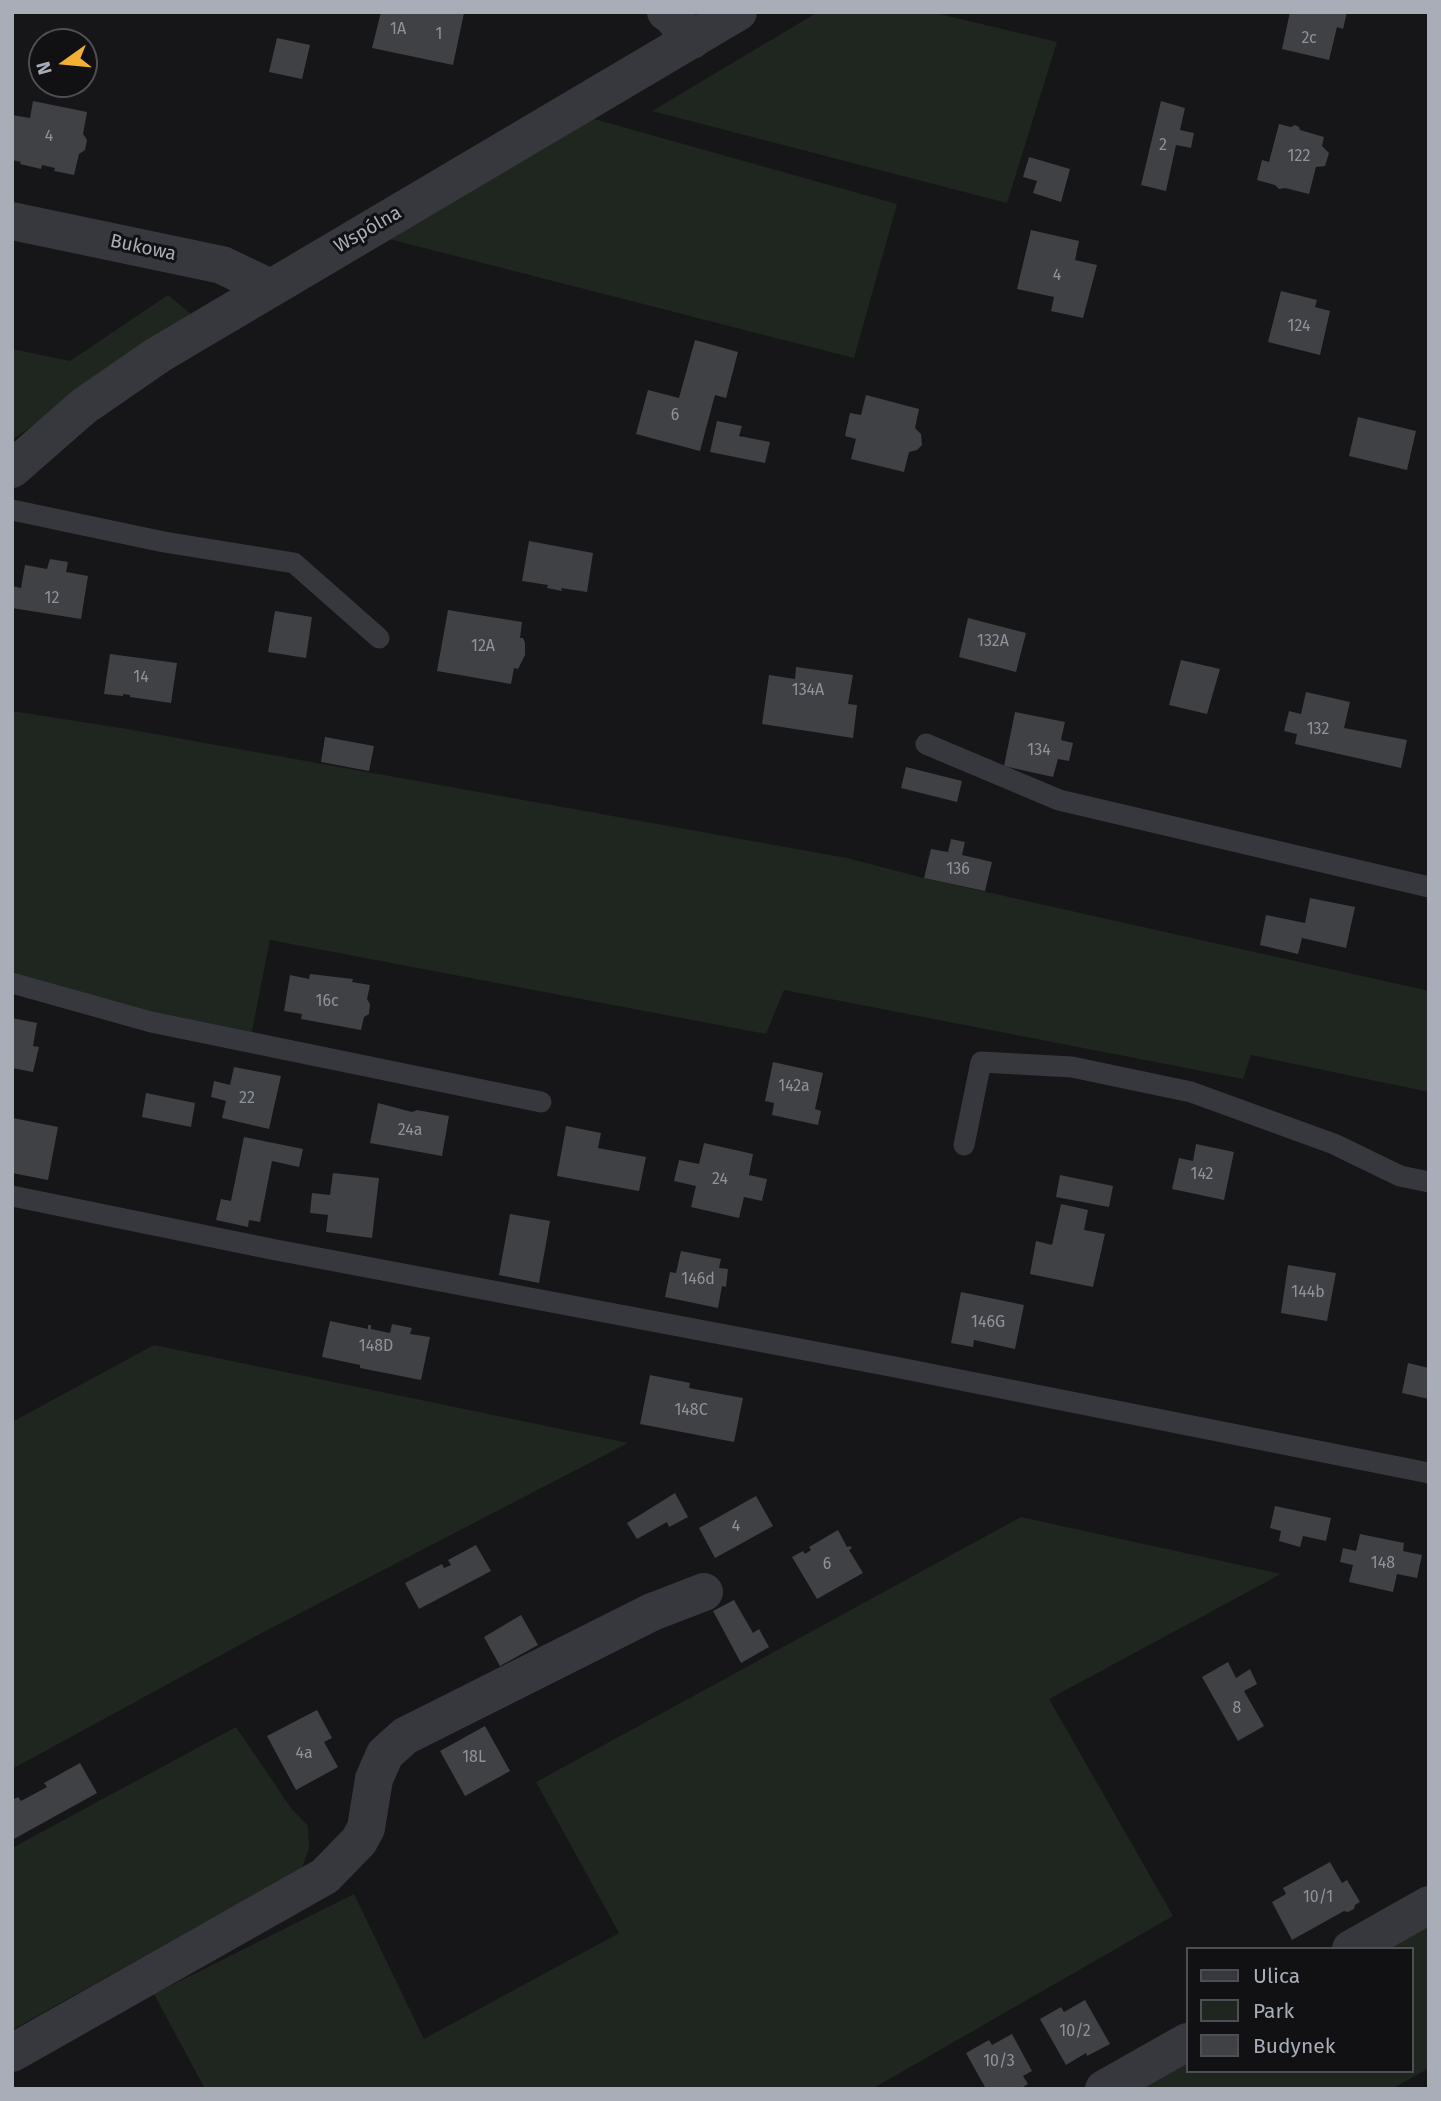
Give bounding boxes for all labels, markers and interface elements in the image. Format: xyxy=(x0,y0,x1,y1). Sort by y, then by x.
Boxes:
house number: 1A xyxy=(390,20,406,40)
house number: 1 xyxy=(436,25,442,45)
north arrow xyxy=(28,28,98,98)
house number: 2c xyxy=(1301,29,1317,49)
text: N xyxy=(31,59,57,77)
house number: 4 xyxy=(45,127,53,147)
house number: 2 xyxy=(1159,136,1167,156)
house number: 122 xyxy=(1288,147,1310,167)
street label: Wspólna xyxy=(330,202,406,258)
street label: Bukowa xyxy=(108,230,178,266)
house number: 4 xyxy=(1053,266,1061,286)
house number: 124 xyxy=(1288,317,1310,337)
house number: 6 xyxy=(671,406,679,426)
house number: 12 xyxy=(45,589,59,609)
house number: 132A xyxy=(977,632,1009,652)
house number: 12A xyxy=(471,637,495,657)
house number: 14 xyxy=(133,668,149,688)
house number: 134A xyxy=(792,681,824,701)
house number: 132 xyxy=(1307,720,1329,740)
house number: 134 xyxy=(1027,741,1051,761)
house number: 136 xyxy=(946,860,970,880)
house number: 16c xyxy=(315,992,339,1012)
house number: 142a xyxy=(778,1077,810,1097)
house number: 22 xyxy=(239,1089,255,1109)
house number: 24a xyxy=(398,1121,422,1141)
house number: 142 xyxy=(1190,1165,1214,1185)
house number: 24 xyxy=(712,1170,728,1190)
house number: 146d xyxy=(681,1270,715,1290)
house number: 144b xyxy=(1291,1283,1325,1303)
house number: 146G xyxy=(971,1313,1005,1333)
house number: 148D xyxy=(359,1337,393,1357)
house number: 148C xyxy=(674,1401,708,1421)
house number: 4 xyxy=(732,1517,740,1537)
house number: 148 xyxy=(1371,1554,1395,1574)
house number: 6 xyxy=(823,1555,831,1575)
house number: 8 xyxy=(1233,1699,1241,1719)
house number: 4a xyxy=(295,1744,313,1764)
house number: 18L xyxy=(462,1748,486,1768)
house number: 10/1 xyxy=(1303,1888,1333,1908)
legend xyxy=(1186,1947,1413,2073)
text: Ulica xyxy=(1253,1963,1300,1989)
text: Park xyxy=(1253,1998,1294,2024)
house number: 10/2 xyxy=(1059,2022,1091,2042)
text: Budynek xyxy=(1253,2033,1335,2059)
house number: 10/3 xyxy=(983,2052,1015,2072)

